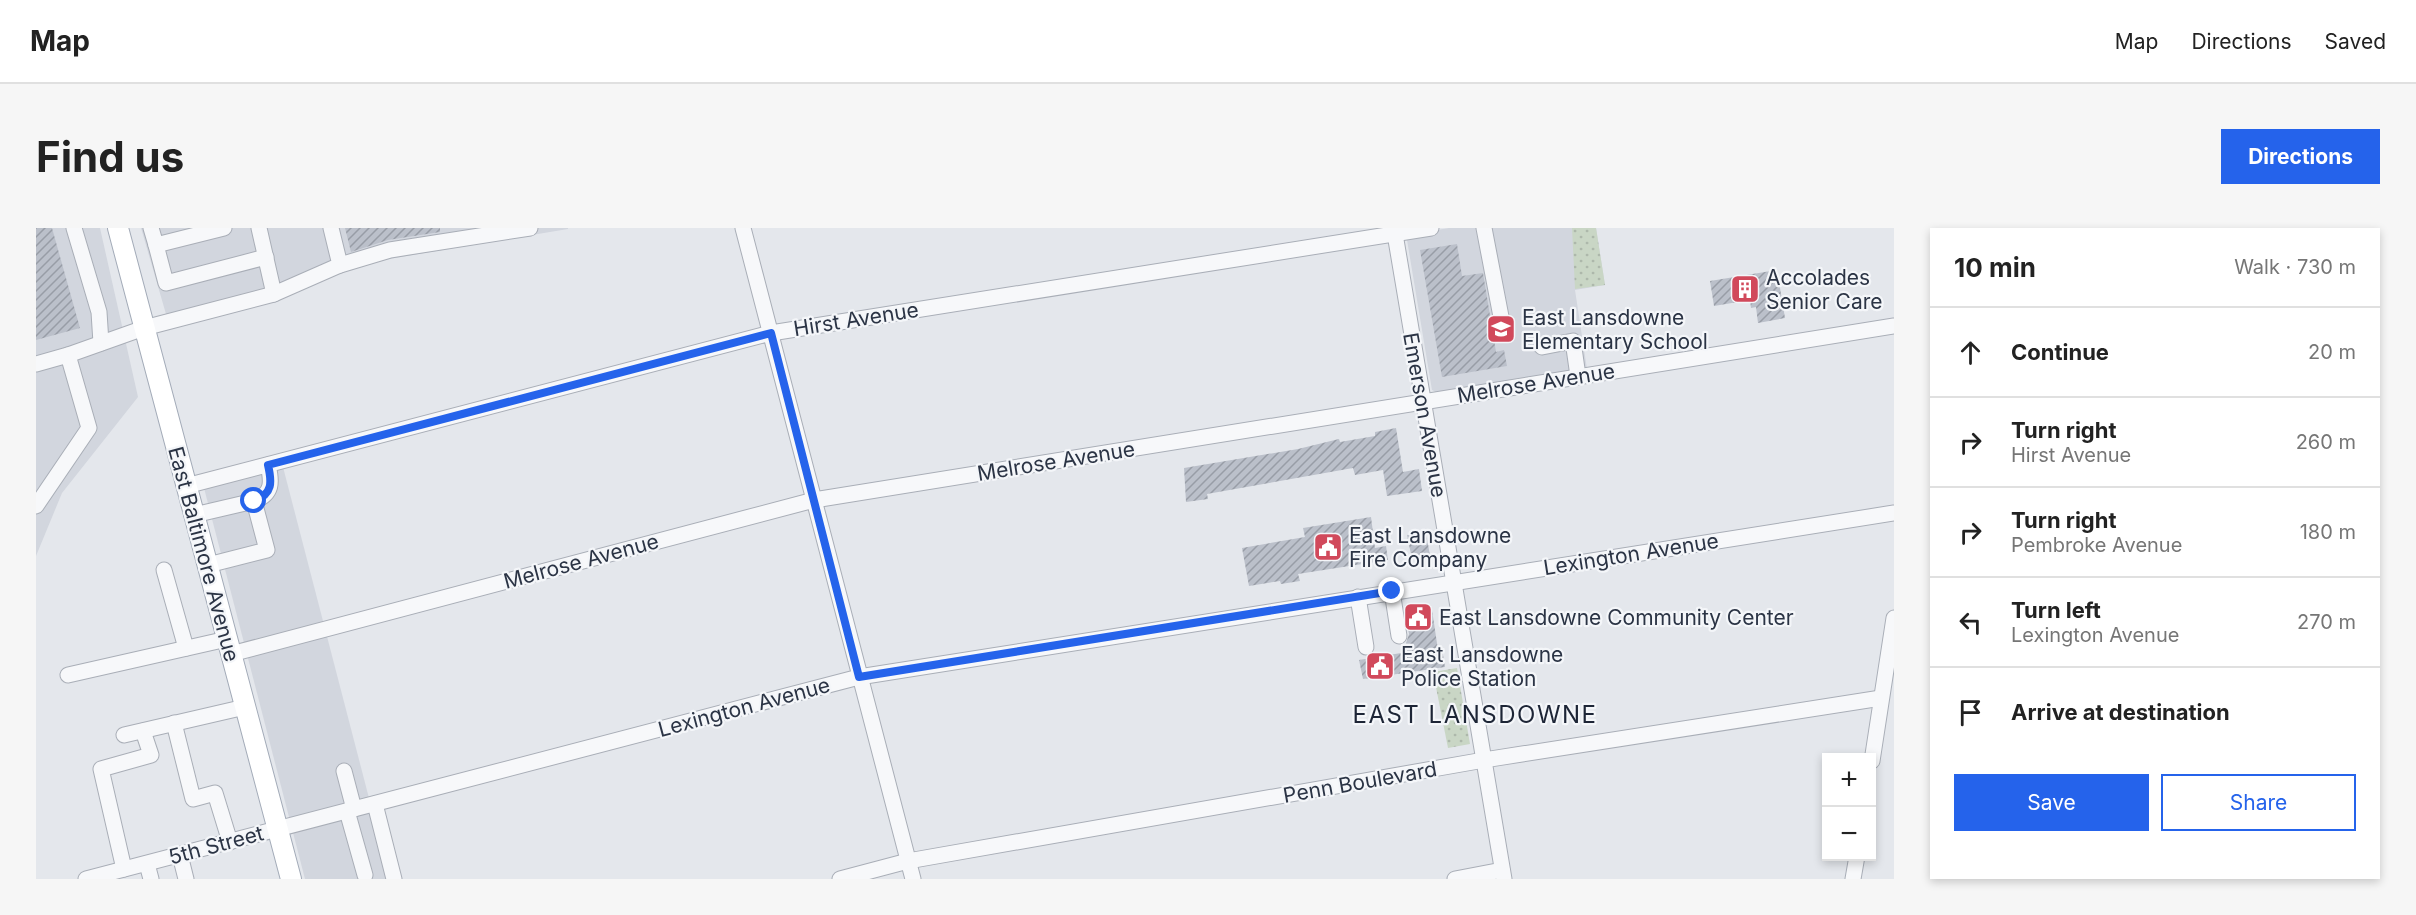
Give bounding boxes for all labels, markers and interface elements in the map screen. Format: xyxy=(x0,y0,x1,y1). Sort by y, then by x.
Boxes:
text: Map xyxy=(30,24,90,58)
text: Map xyxy=(2115,29,2158,54)
text: Directions xyxy=(2191,29,2292,54)
text: Saved xyxy=(2325,29,2386,54)
button: Directions xyxy=(2221,129,2380,184)
text: Find us xyxy=(36,131,184,182)
text: 10 min xyxy=(1954,252,2036,283)
text: Walk · 730 m xyxy=(2234,255,2356,279)
place label: Accolades Senior Care xyxy=(1766,265,1883,314)
building icon: Accolades Senior Care xyxy=(1729,273,1761,305)
street label: Hirst Avenue xyxy=(792,297,920,341)
place label: East Lansdowne Elementary School xyxy=(1522,305,1708,354)
school or university icon: East Lansdowne Elementary School xyxy=(1485,313,1517,345)
street label: Emerson Avenue xyxy=(1398,331,1452,499)
icon: ahead xyxy=(1954,336,1987,369)
text: Continue xyxy=(2011,339,2109,365)
text: 20 m xyxy=(2308,340,2356,364)
street label: Melrose Avenue xyxy=(1455,358,1617,408)
text: Turn right xyxy=(2011,417,2117,443)
icon: right xyxy=(1954,426,1987,459)
text: 260 m xyxy=(2296,430,2356,454)
street label: Melrose Avenue xyxy=(975,436,1137,486)
text: Hirst Avenue xyxy=(2011,443,2131,467)
street label: East Baltimore Avenue xyxy=(163,444,245,664)
route start xyxy=(240,487,266,513)
text: Turn right xyxy=(2011,507,2117,533)
icon: right xyxy=(1954,516,1987,549)
text: 180 m xyxy=(2300,520,2356,544)
place label: East Lansdowne Fire Company xyxy=(1349,523,1511,572)
street label: Melrose Avenue xyxy=(501,528,661,594)
street label: Lexington Avenue xyxy=(1542,528,1720,580)
public building icon: East Lansdowne Fire Company xyxy=(1312,531,1344,563)
text: Pembroke Avenue xyxy=(2011,533,2182,557)
route end xyxy=(1378,577,1404,603)
text: Turn left xyxy=(2011,597,2101,623)
public building icon: East Lansdowne Community Center xyxy=(1402,601,1434,633)
place label: East Lansdowne Community Center xyxy=(1439,605,1794,630)
icon: left xyxy=(1954,606,1987,639)
text: 270 m xyxy=(2297,610,2356,634)
text: Lexington Avenue xyxy=(2011,623,2179,647)
place label: East Lansdowne Police Station xyxy=(1401,642,1563,691)
public building icon: East Lansdowne Police Station xyxy=(1364,650,1396,682)
street label: Lexington Avenue xyxy=(655,672,833,742)
icon: arrive xyxy=(1954,696,1987,729)
text: Arrive at destination xyxy=(2011,699,2230,725)
district label: EAST LANSDOWNE xyxy=(1352,700,1598,729)
map controls xyxy=(1822,753,1876,861)
button: + xyxy=(1822,753,1876,807)
street label: Penn Boulevard xyxy=(1281,756,1439,808)
button: Save xyxy=(1954,774,2149,831)
button: Share xyxy=(2161,774,2356,831)
button: − xyxy=(1822,807,1876,861)
street label: 5th Street xyxy=(166,820,266,870)

